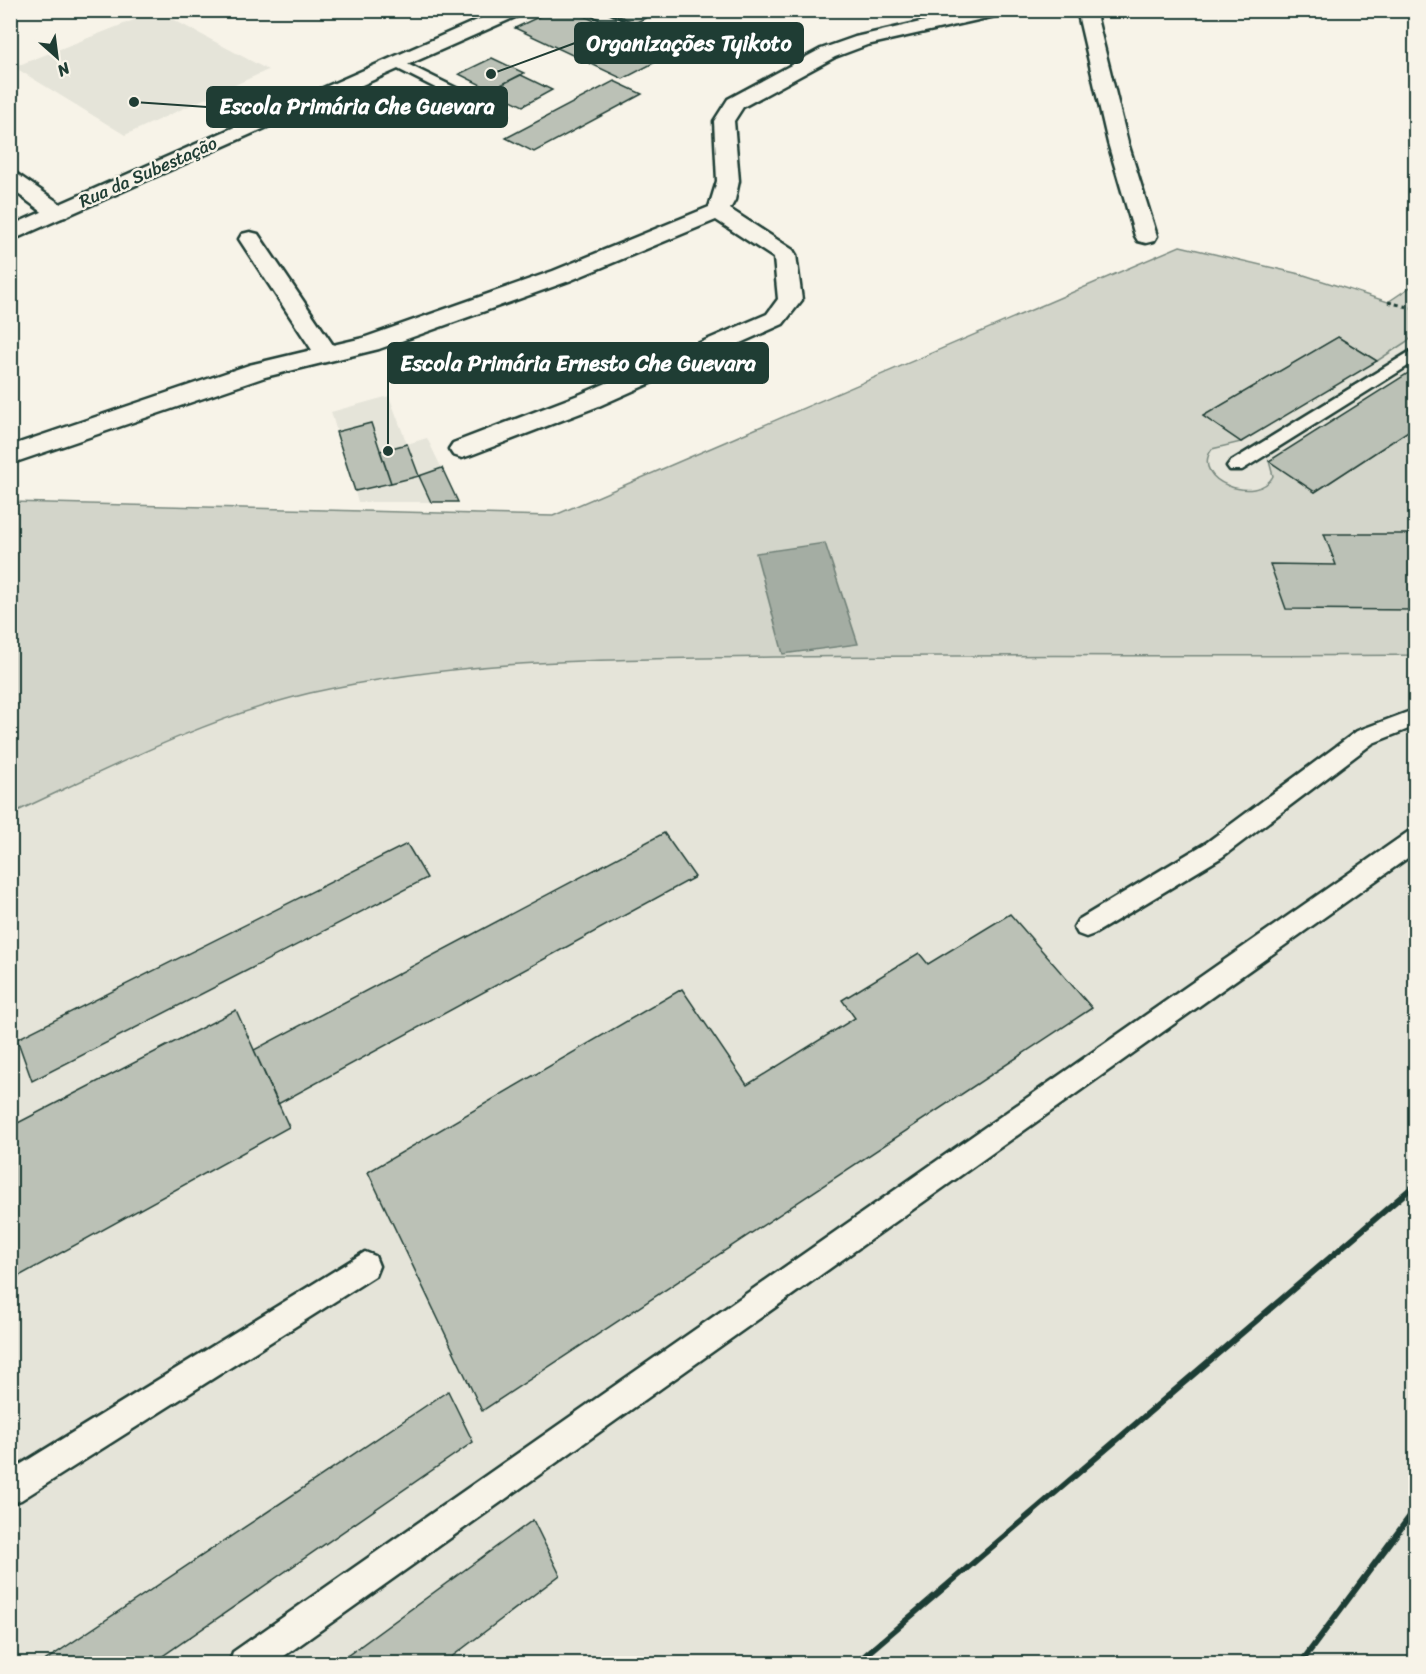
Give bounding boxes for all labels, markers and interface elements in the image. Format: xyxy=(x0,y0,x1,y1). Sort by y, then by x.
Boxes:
callout: Organizações Tyikoto xyxy=(575,23,803,63)
text: Organizações Tyikoto xyxy=(586,24,792,63)
north arrow xyxy=(27,27,87,87)
text: N xyxy=(51,54,76,86)
callout: Escola Primária Che Guevara xyxy=(207,87,507,127)
text: Escola Primária Che Guevara xyxy=(219,87,495,126)
street label: Rua da Subestação xyxy=(74,127,222,217)
callout: Escola Primária Ernesto Che Guevara xyxy=(388,343,768,383)
text: Escola Primária Ernesto Che Guevara xyxy=(400,344,757,383)

